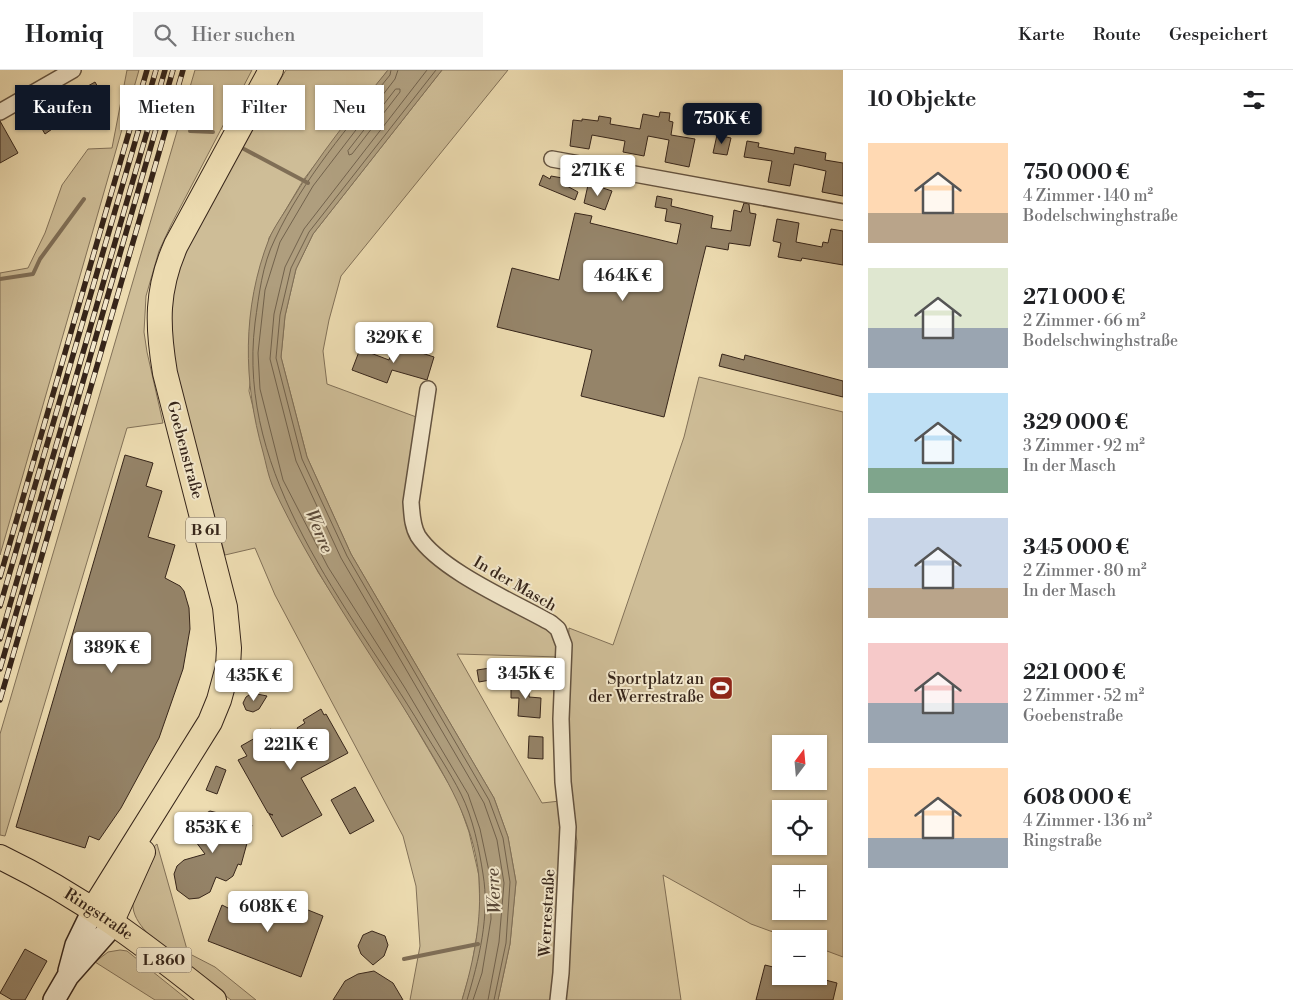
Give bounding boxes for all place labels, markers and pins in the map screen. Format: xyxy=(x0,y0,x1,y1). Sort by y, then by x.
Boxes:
pin: 750K € xyxy=(681,102,763,145)
pin: 271K € xyxy=(557,154,639,197)
pin: 464K € xyxy=(582,260,664,302)
pin: 329K € xyxy=(353,322,435,364)
pin: 389K € xyxy=(71,632,153,674)
pin: 345K € xyxy=(485,658,567,700)
pin: 435K € xyxy=(213,660,295,702)
place label: Sportplatz an der Werrestraße xyxy=(588,669,704,707)
sports icon: Sportplatz an der Werrestraße xyxy=(708,675,734,701)
pin: 221K € xyxy=(250,728,332,771)
pin: 853K € xyxy=(172,812,254,854)
pin: 608K € xyxy=(227,890,309,933)

